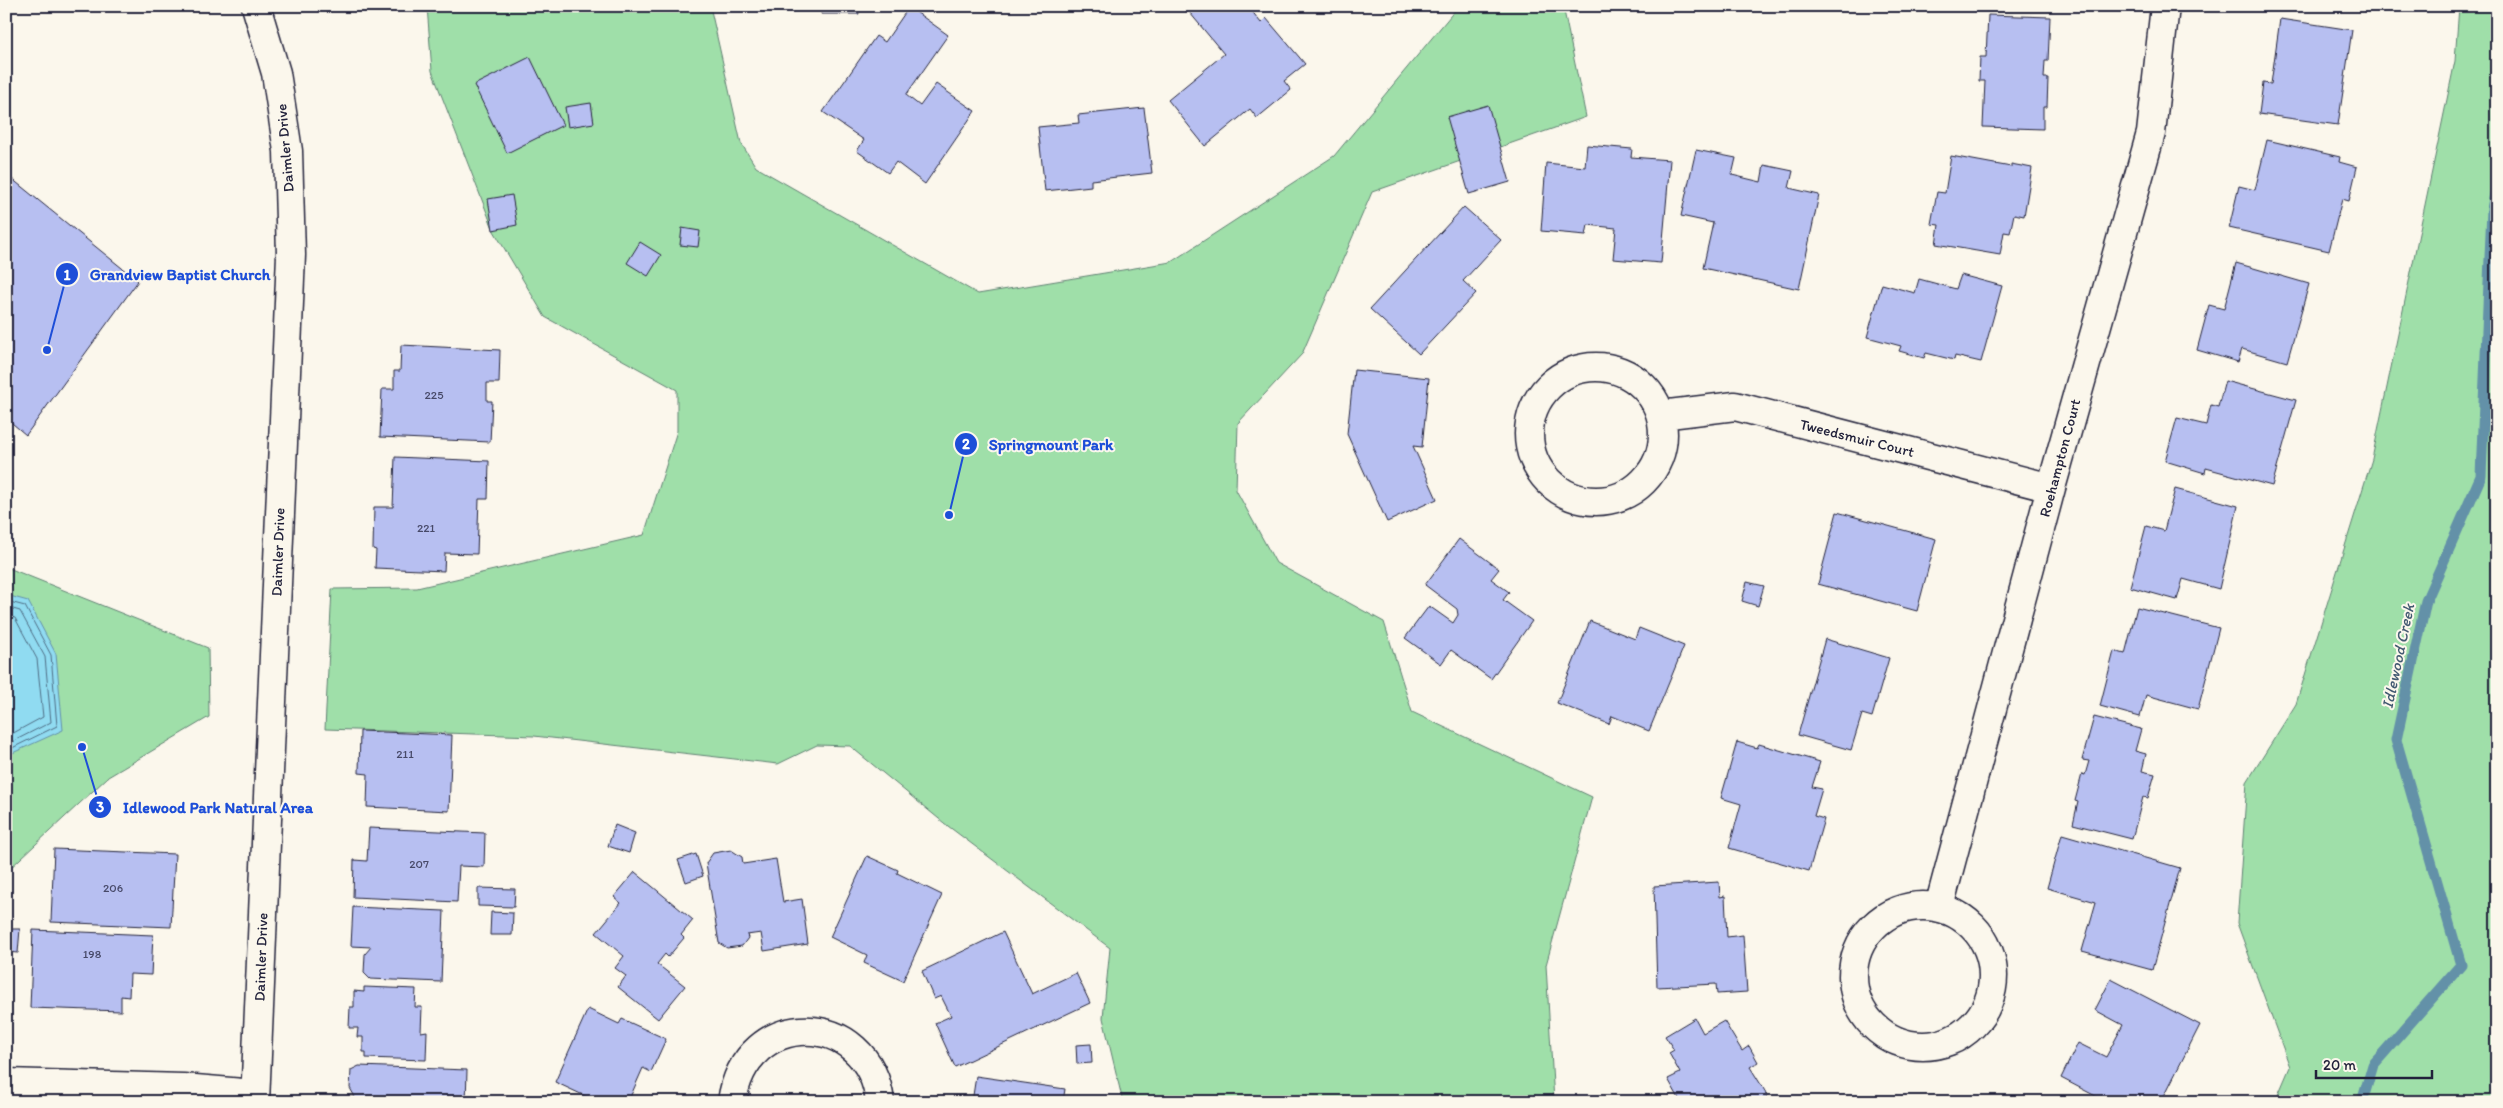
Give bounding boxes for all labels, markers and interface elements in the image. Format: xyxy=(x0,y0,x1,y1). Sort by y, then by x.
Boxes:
street label: Daimler Drive xyxy=(272,103,298,193)
callout: Grandview Baptist Church xyxy=(54,259,280,290)
text: Grandview Baptist Church xyxy=(90,265,271,285)
text: 1 xyxy=(64,266,71,284)
house number: 225 xyxy=(425,388,443,402)
street label: Roehampton Court xyxy=(2036,397,2085,519)
street label: Tweedsmuir Court xyxy=(1798,415,1916,461)
callout: Springmount Park xyxy=(953,429,1123,460)
text: 2 xyxy=(962,435,970,453)
text: Springmount Park xyxy=(989,435,1114,455)
street label: Daimler Drive xyxy=(267,507,289,597)
house number: 221 xyxy=(417,521,436,535)
water label: Idlewood Creek xyxy=(2378,601,2419,710)
house number: 211 xyxy=(396,747,414,761)
callout: Idlewood Park Natural Area xyxy=(88,792,323,823)
text: 3 xyxy=(96,798,104,816)
text: Idlewood Park Natural Area xyxy=(123,798,314,817)
house number: 207 xyxy=(409,857,429,871)
house number: 206 xyxy=(103,881,123,895)
street label: Daimler Drive xyxy=(250,912,272,1002)
house number: 198 xyxy=(83,947,102,961)
scale bar xyxy=(2316,1048,2432,1080)
text: 20 m xyxy=(2323,1056,2357,1074)

